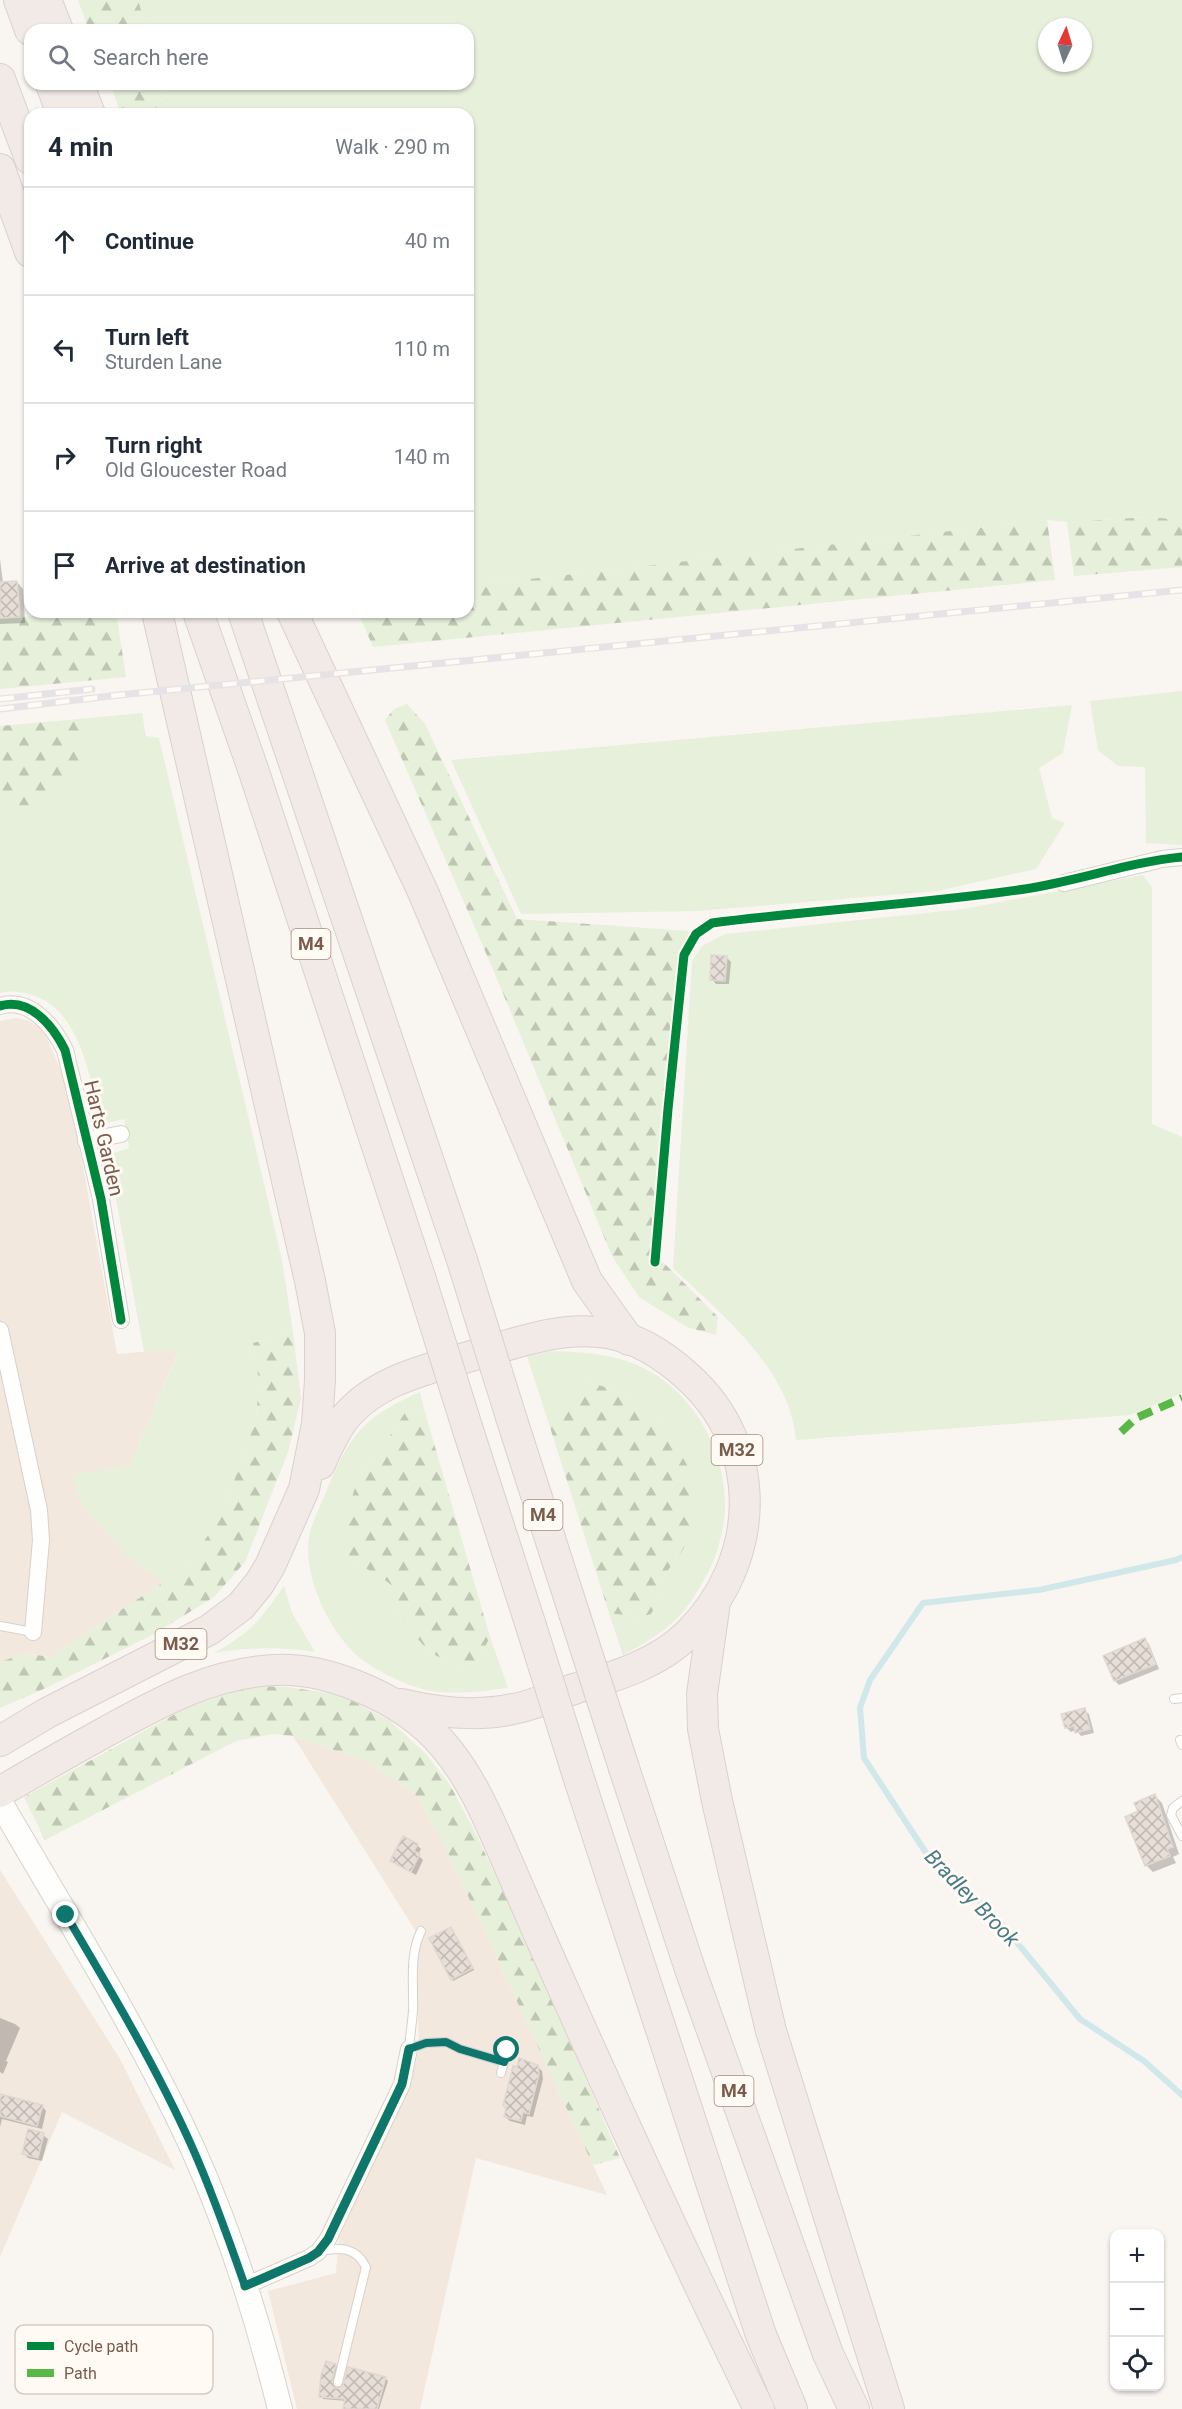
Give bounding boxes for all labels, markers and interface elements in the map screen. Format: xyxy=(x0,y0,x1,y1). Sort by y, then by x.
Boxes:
north arrow xyxy=(1038,18,1092,72)
search box xyxy=(24,24,474,90)
icon: search xyxy=(45,41,78,74)
text: Search here xyxy=(93,45,209,70)
text: 4 min xyxy=(48,132,113,162)
text: Walk · 290 m xyxy=(335,135,450,159)
icon: ahead xyxy=(48,225,81,258)
text: Continue xyxy=(105,229,194,254)
text: 40 m xyxy=(405,229,450,253)
text: Turn left xyxy=(105,325,189,350)
icon: left xyxy=(48,333,81,366)
text: 110 m xyxy=(394,337,450,361)
text: Sturden Lane xyxy=(105,350,222,374)
text: Turn right xyxy=(105,433,202,458)
icon: right xyxy=(48,441,81,474)
text: 140 m xyxy=(394,445,450,469)
text: Old Gloucester Road xyxy=(105,458,287,482)
icon: arrive xyxy=(48,549,81,582)
text: Arrive at destination xyxy=(105,553,306,578)
road number: M4 xyxy=(292,929,330,959)
street label: Harts Garden xyxy=(79,1078,129,1198)
road number: M32 xyxy=(712,1435,762,1465)
road number: M4 xyxy=(524,1500,562,1530)
road number: M32 xyxy=(156,1629,207,1659)
water label: Bradley Brook xyxy=(920,1845,1025,1952)
route end xyxy=(52,1901,78,1927)
route start xyxy=(493,2036,519,2062)
road number: M4 xyxy=(714,2076,754,2106)
map controls xyxy=(1110,2229,1164,2391)
button: + xyxy=(1110,2229,1164,2283)
button: − xyxy=(1110,2283,1164,2337)
legend xyxy=(15,2325,213,2394)
text: Cycle path xyxy=(64,2337,138,2356)
button: locate xyxy=(1110,2337,1164,2391)
text: Path xyxy=(64,2364,97,2383)

